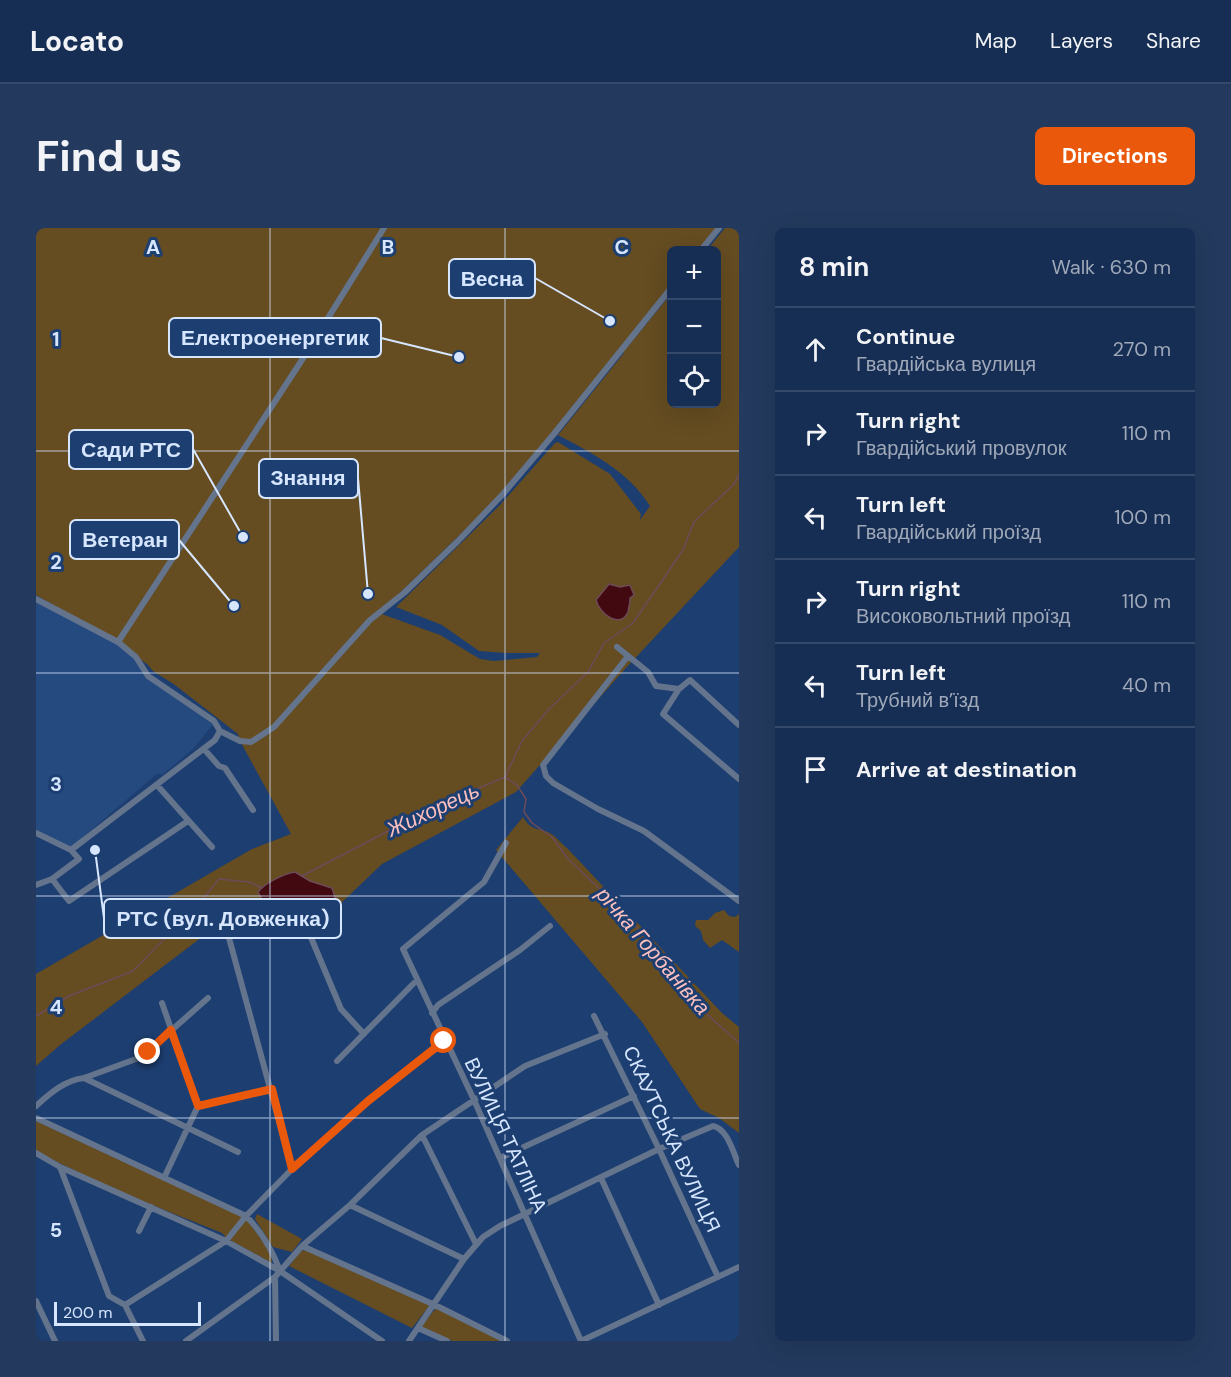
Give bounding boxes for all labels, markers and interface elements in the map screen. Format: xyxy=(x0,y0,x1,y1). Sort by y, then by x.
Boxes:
text: Locato xyxy=(30,23,124,60)
text: Map xyxy=(975,27,1017,55)
text: Layers xyxy=(1050,27,1113,55)
text: Share xyxy=(1146,27,1201,55)
button: Directions xyxy=(1035,127,1195,185)
text: Find us xyxy=(36,129,182,184)
text: A xyxy=(146,234,160,260)
text: B xyxy=(382,234,394,260)
text: C xyxy=(615,234,629,260)
map controls xyxy=(667,246,721,408)
button: + xyxy=(667,246,721,300)
text: 8 min xyxy=(799,250,869,284)
text: Walk · 630 m xyxy=(1051,254,1171,280)
callout: Весна xyxy=(449,259,535,298)
text: Весна xyxy=(461,265,524,293)
button: − xyxy=(667,300,721,354)
callout: Електроенергетик xyxy=(169,318,381,357)
text: Continue xyxy=(856,322,955,351)
text: Електроенергетик xyxy=(181,324,369,352)
text: 1 xyxy=(52,326,60,352)
icon: ahead xyxy=(799,333,832,366)
text: 270 m xyxy=(1113,336,1171,362)
text: Гвардійська вулиця xyxy=(856,351,1036,377)
button: locate xyxy=(667,354,721,408)
text: Turn right xyxy=(856,406,961,435)
icon: right xyxy=(799,417,832,450)
text: 110 m xyxy=(1122,420,1171,446)
callout: Сади РТС xyxy=(69,430,193,469)
text: Гвардійський провулок xyxy=(856,435,1067,461)
text: Сади РТС xyxy=(81,436,181,464)
callout: Знання xyxy=(259,459,358,498)
text: Знання xyxy=(270,464,346,492)
text: Turn left xyxy=(856,490,946,519)
icon: left xyxy=(799,501,832,534)
text: 100 m xyxy=(1114,504,1171,530)
text: Гвардійський проїзд xyxy=(856,519,1041,545)
callout: Ветеран xyxy=(70,520,179,559)
text: Ветеран xyxy=(82,526,168,554)
text: 2 xyxy=(50,549,62,575)
text: Turn right xyxy=(856,574,961,603)
icon: right xyxy=(799,585,832,618)
text: 110 m xyxy=(1122,588,1171,614)
text: Високовольтний проїзд xyxy=(856,603,1070,629)
text: Turn left xyxy=(856,658,946,687)
icon: left xyxy=(799,669,832,702)
text: 40 m xyxy=(1122,672,1171,698)
text: Трубний в’їзд xyxy=(856,687,979,713)
icon: arrive xyxy=(799,753,832,786)
text: Arrive at destination xyxy=(856,755,1077,784)
text: 3 xyxy=(50,771,62,797)
water label: Жихорець xyxy=(381,776,484,844)
water label: річка Горбанівка xyxy=(589,880,716,1021)
callout: РТС (вул. Довженка) xyxy=(104,899,341,938)
text: РТС (вул. Довженка) xyxy=(117,905,329,933)
text: 4 xyxy=(50,994,63,1020)
route start xyxy=(430,1027,456,1053)
route end xyxy=(134,1038,160,1064)
street label: СКАУТСЬКА ВУЛИЦЯ xyxy=(617,1042,727,1236)
street label: ВУЛИЦЯ ТАТЛІНА xyxy=(459,1053,554,1217)
text: 5 xyxy=(50,1217,62,1243)
scale bar xyxy=(54,1299,201,1326)
text: 200 m xyxy=(63,1302,112,1323)

